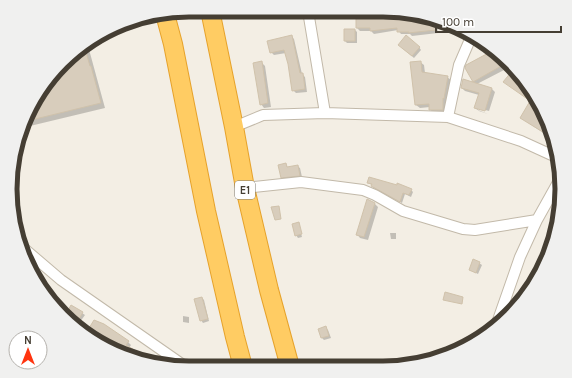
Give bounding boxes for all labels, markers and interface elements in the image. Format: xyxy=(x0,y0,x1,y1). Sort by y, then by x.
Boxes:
scale bar xyxy=(436,8,561,34)
text: 100 m xyxy=(442,15,474,29)
road number: E1 xyxy=(235,181,255,199)
north arrow xyxy=(8,330,48,370)
text: N xyxy=(24,334,32,347)

